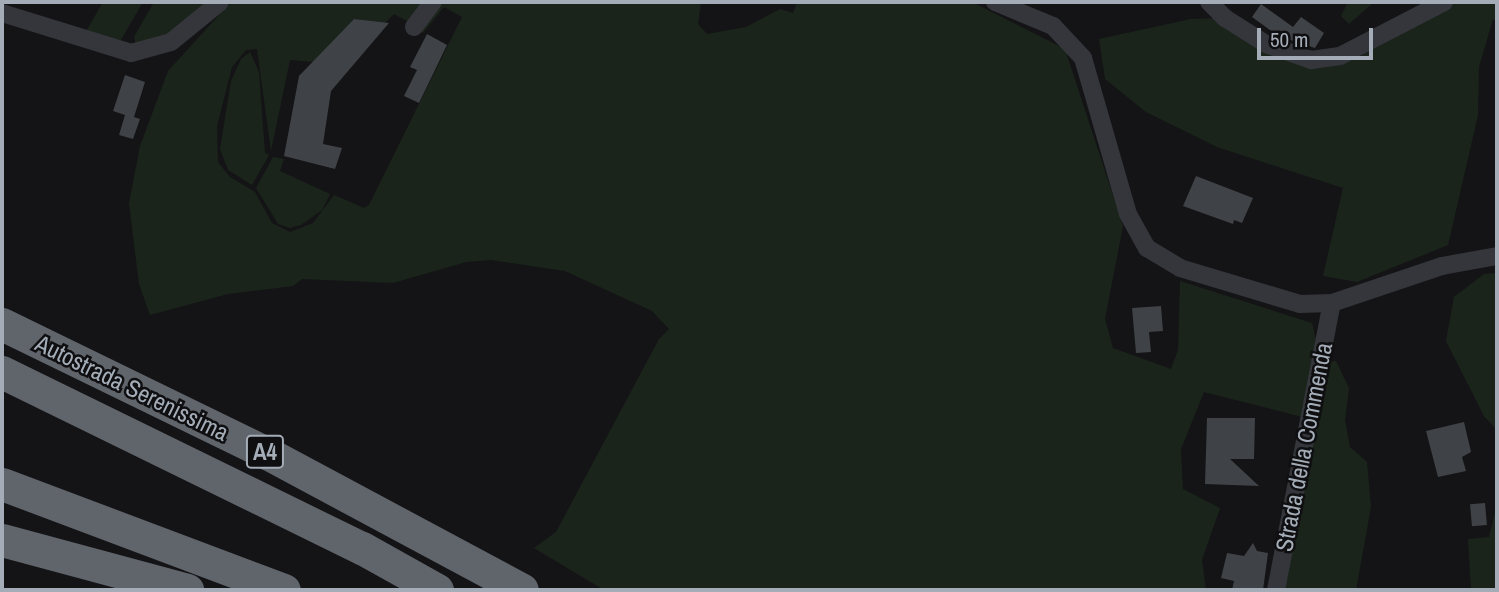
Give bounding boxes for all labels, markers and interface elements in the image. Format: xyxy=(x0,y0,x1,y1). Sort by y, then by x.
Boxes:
scale bar xyxy=(1261,14,1376,58)
text: 50 m xyxy=(1270,25,1308,54)
street label: Autostrada Serenissima xyxy=(31,329,233,447)
street label: Strada della Commenda xyxy=(1270,340,1338,554)
road number: A4 xyxy=(246,432,284,472)

